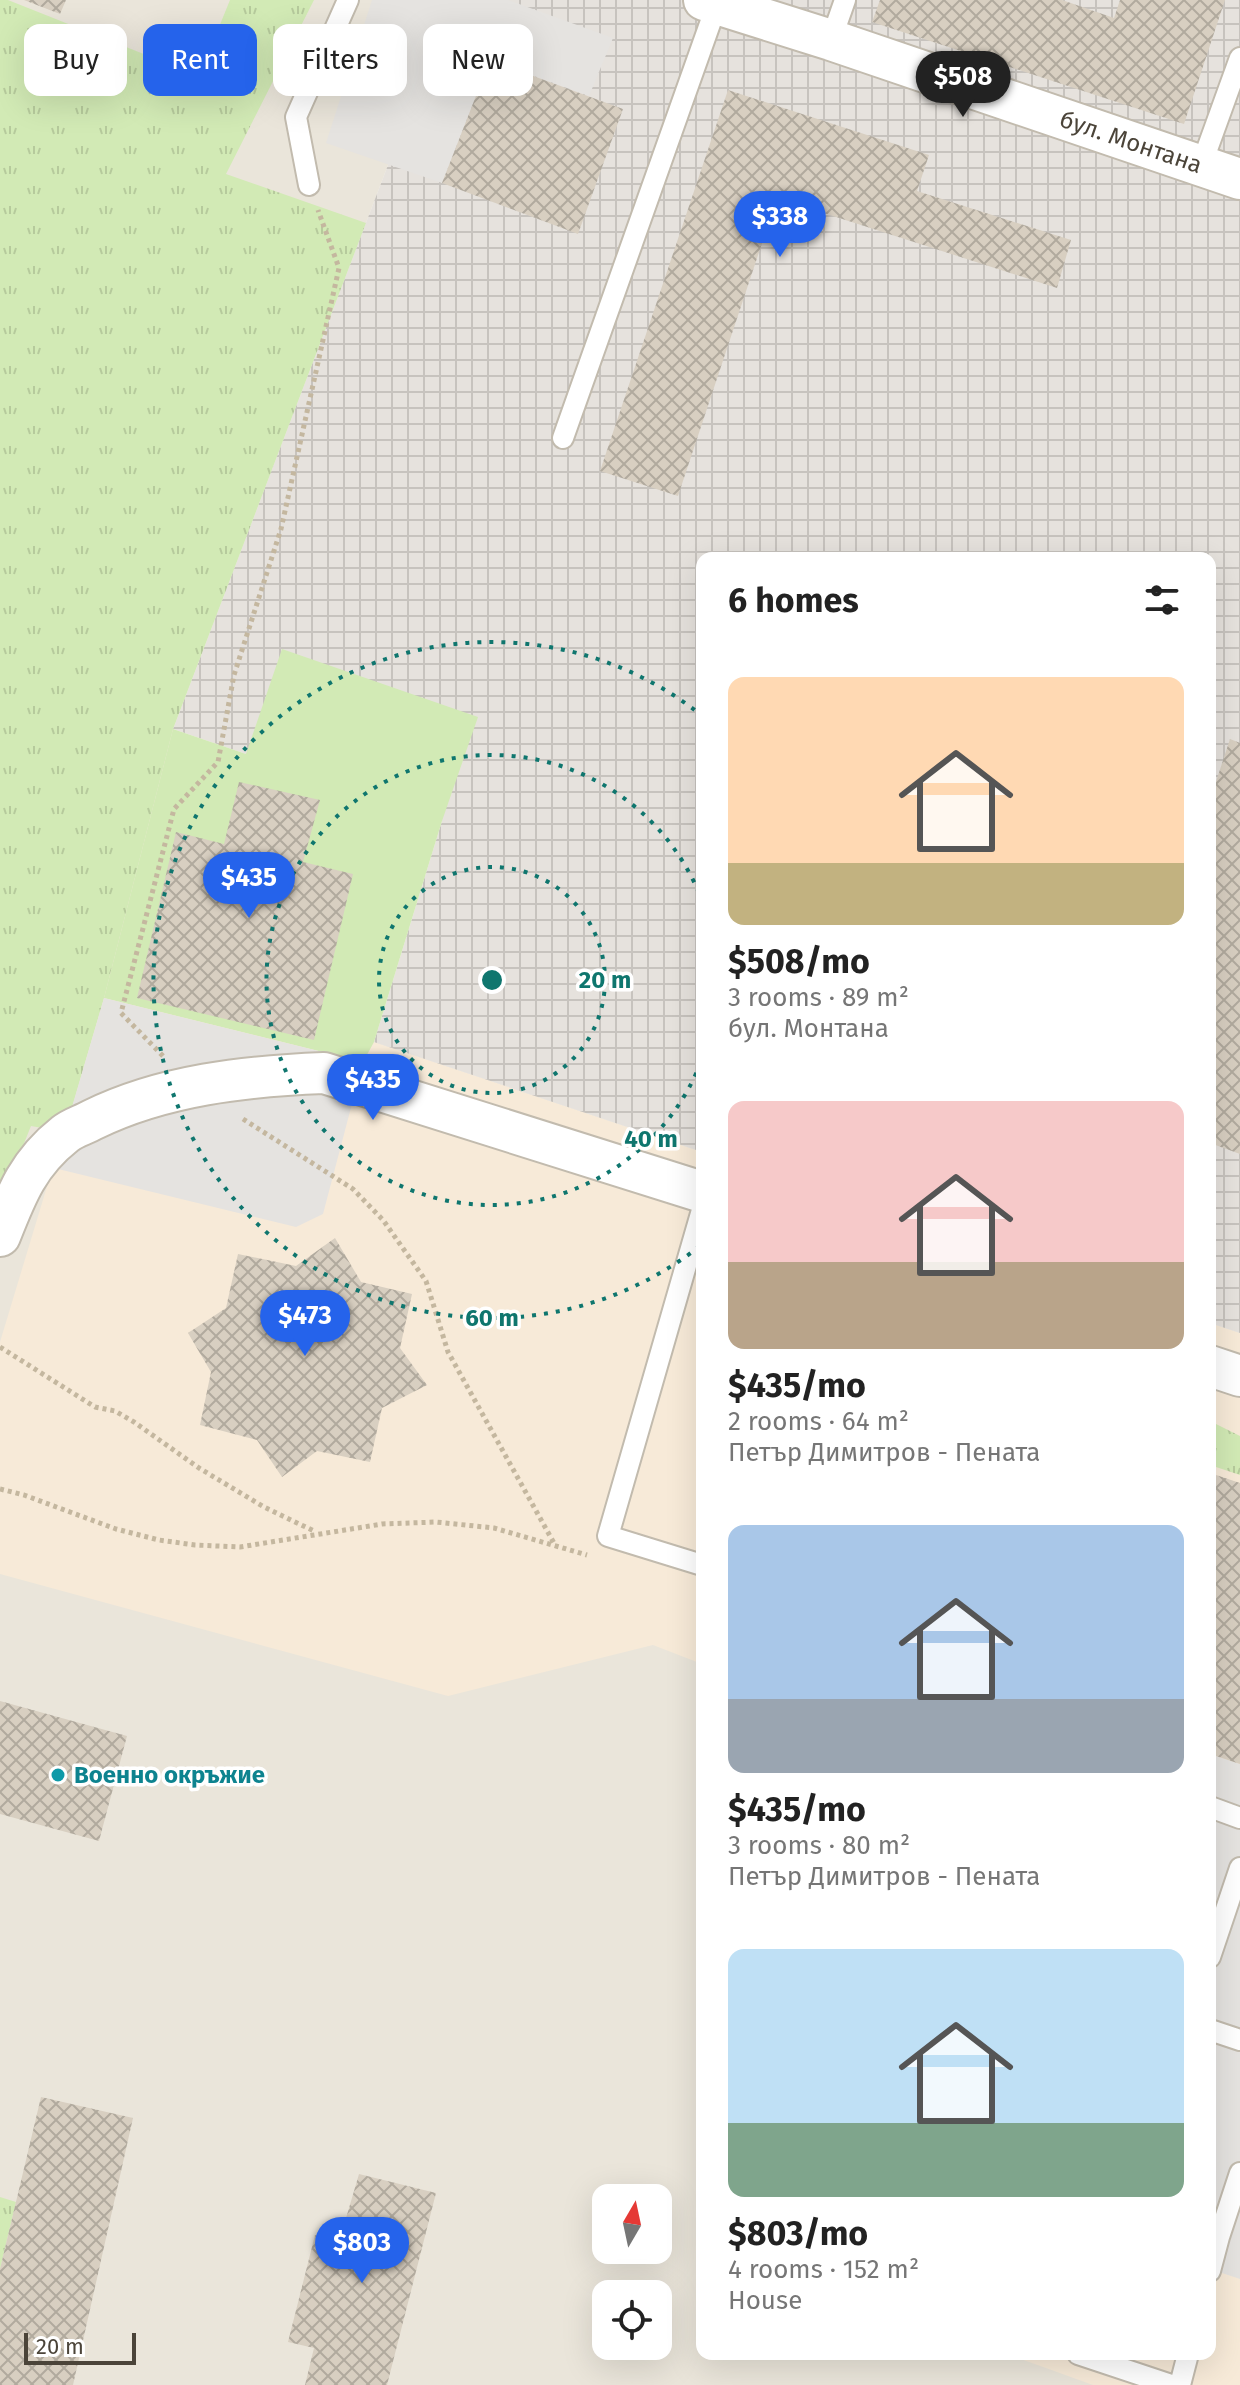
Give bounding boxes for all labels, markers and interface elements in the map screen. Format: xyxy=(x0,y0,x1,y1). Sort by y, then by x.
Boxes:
chip: Buy xyxy=(24,24,127,96)
chip: Rent xyxy=(143,24,257,96)
chip: Filters xyxy=(273,24,407,96)
chip: New xyxy=(423,24,533,96)
pin: $508 xyxy=(916,51,1010,119)
text: $508 xyxy=(934,61,992,92)
street label: бул. Монтана xyxy=(1056,105,1206,179)
pin: $338 xyxy=(733,191,827,259)
text: $338 xyxy=(752,201,808,232)
icon: filters xyxy=(1140,578,1184,622)
text: 6 homes xyxy=(728,580,859,621)
icon: home xyxy=(884,729,1028,873)
pin: $435 xyxy=(202,852,296,920)
text: $435 xyxy=(221,862,277,893)
text: $508/mo xyxy=(728,941,870,982)
centre of rings xyxy=(478,966,506,994)
text: 20 m xyxy=(579,966,631,994)
text: 3 rooms · 89 m² xyxy=(728,982,909,1013)
text: бул. Монтана xyxy=(728,1013,889,1044)
pin: $435 xyxy=(326,1054,420,1122)
text: $435 xyxy=(345,1064,401,1095)
text: 40 m xyxy=(624,1125,678,1153)
icon: home xyxy=(884,1153,1028,1297)
pin: $473 xyxy=(258,1290,352,1358)
text: $473 xyxy=(278,1300,332,1331)
text: 60 m xyxy=(465,1304,519,1332)
text: $435/mo xyxy=(728,1365,866,1406)
text: 2 rooms · 64 m² xyxy=(728,1406,909,1437)
text: Петър Димитров - Пената xyxy=(728,1437,1040,1468)
icon: home xyxy=(884,1577,1028,1721)
place label: Военно окръжие xyxy=(74,1761,265,1789)
marker: Военно окръжие xyxy=(49,1766,67,1784)
text: $435/mo xyxy=(728,1789,866,1830)
text: 3 rooms · 80 m² xyxy=(728,1830,910,1861)
text: Петър Димитров - Пената xyxy=(728,1861,1040,1892)
icon: home xyxy=(884,2001,1028,2145)
north arrow xyxy=(592,2184,672,2264)
map controls xyxy=(592,2184,672,2360)
text: $803/mo xyxy=(728,2213,868,2254)
pin: $803 xyxy=(315,2217,409,2285)
text: $803 xyxy=(333,2227,391,2258)
text: 4 rooms · 152 m² xyxy=(728,2254,919,2285)
button: locate xyxy=(592,2280,672,2360)
text: House xyxy=(728,2285,802,2316)
scale bar xyxy=(24,2329,136,2365)
text: 20 m xyxy=(36,2333,84,2360)

